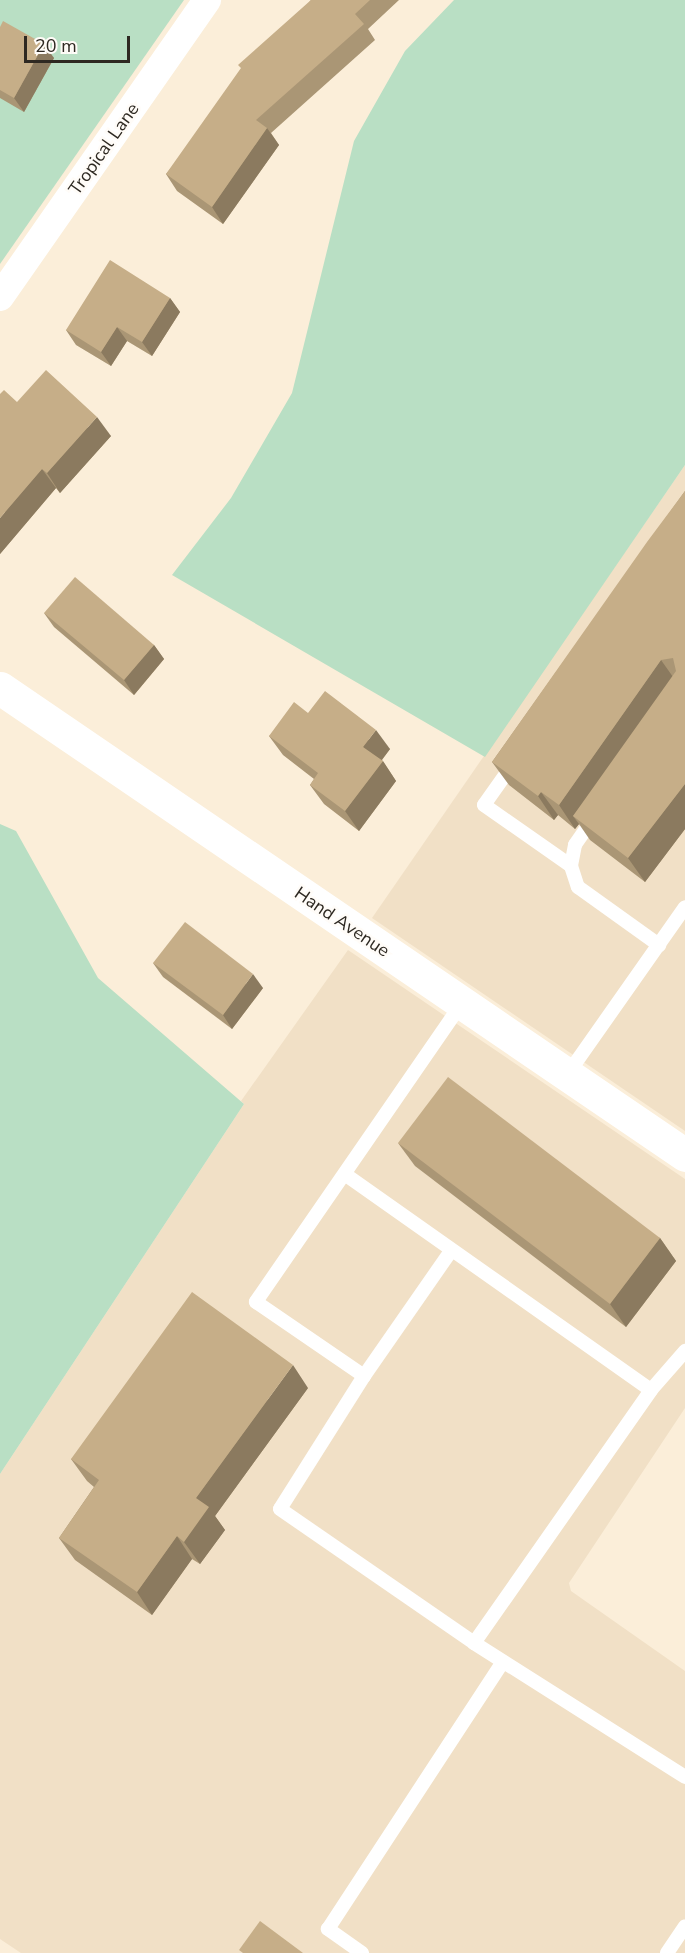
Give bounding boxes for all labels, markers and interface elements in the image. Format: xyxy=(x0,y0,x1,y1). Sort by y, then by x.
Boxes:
scale bar xyxy=(27,24,134,62)
text: 20 m xyxy=(35,34,77,58)
street label: Tropical Lane xyxy=(64,99,144,199)
street label: Hand Avenue xyxy=(290,882,394,962)

